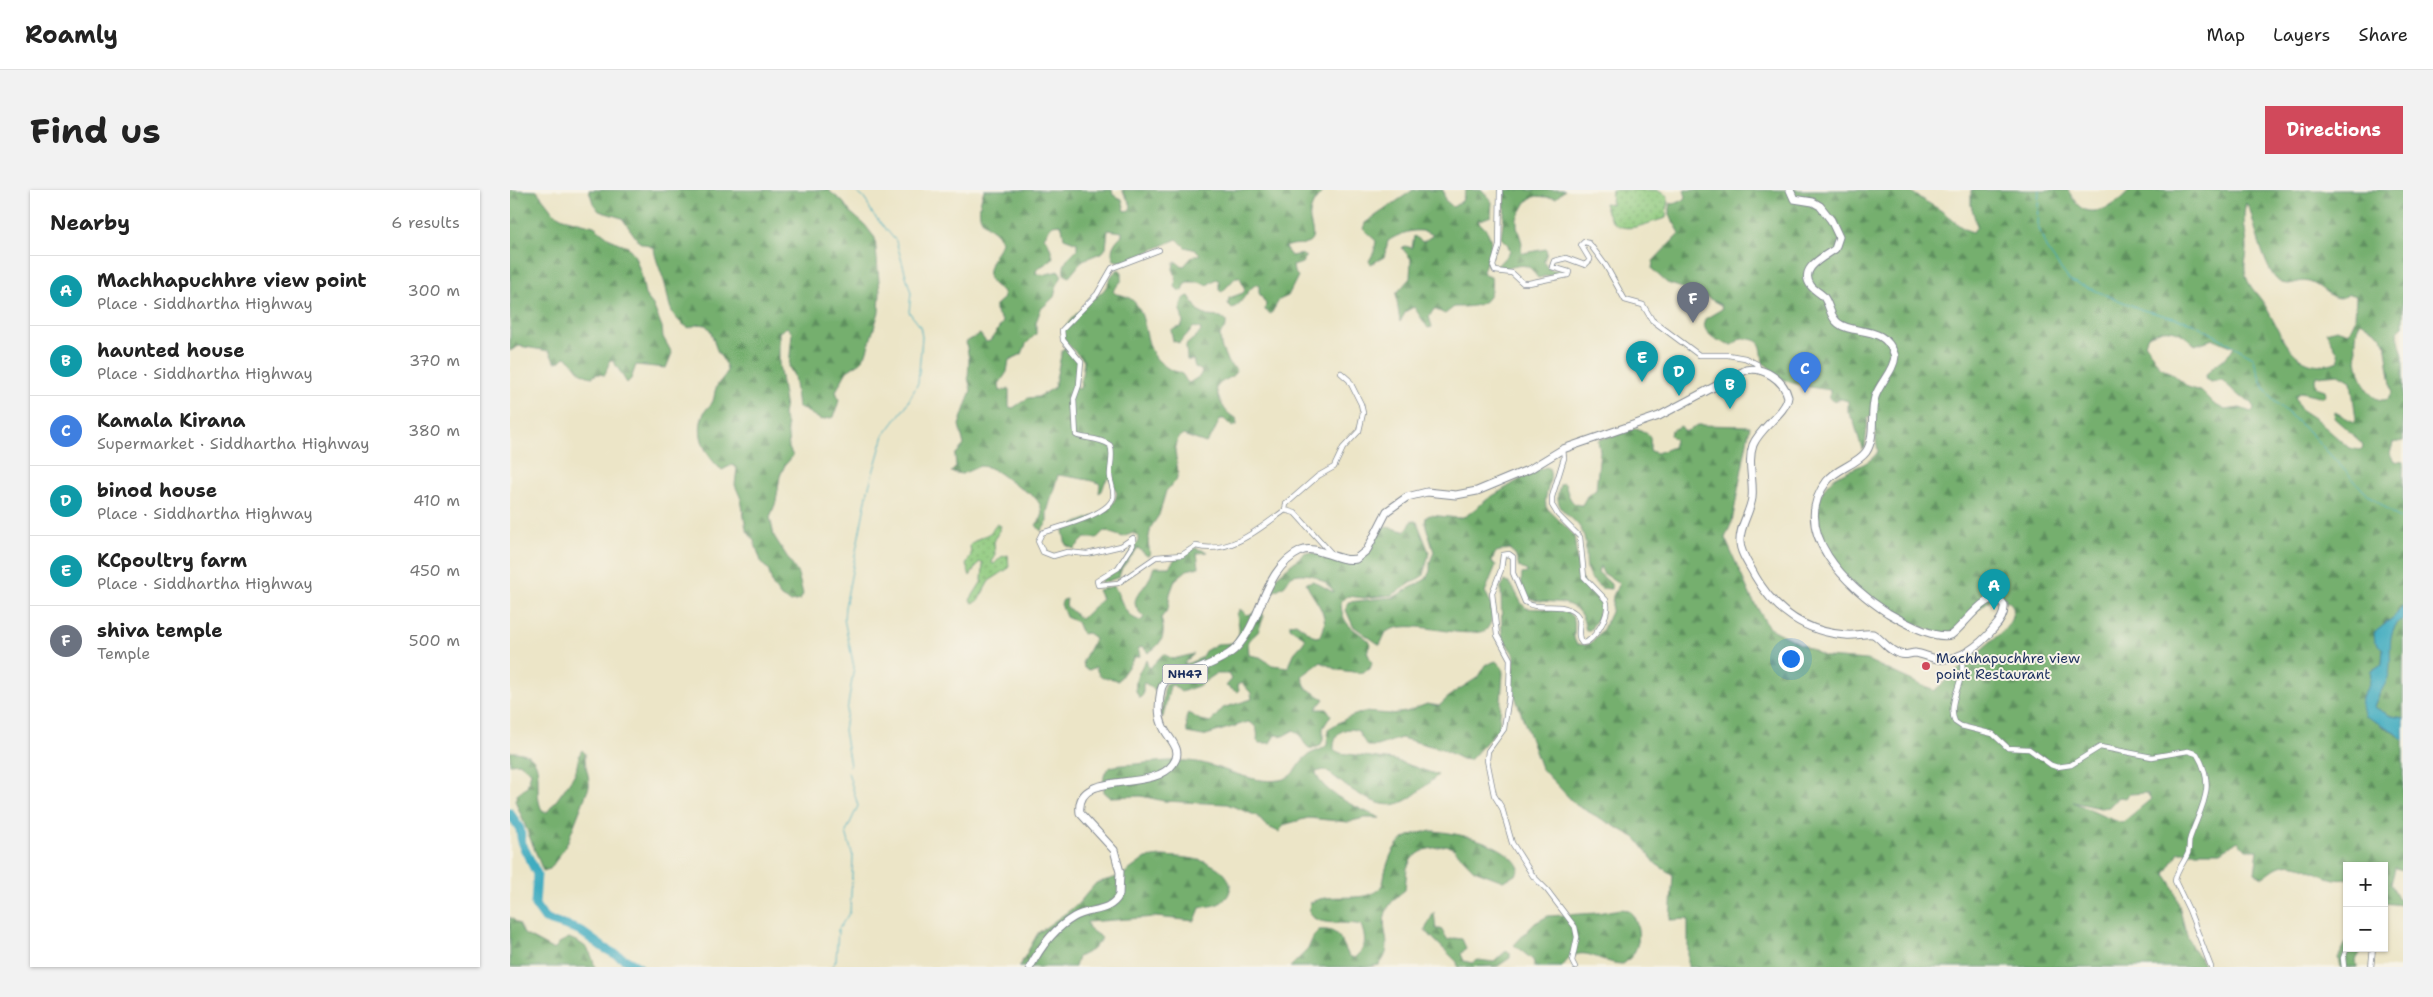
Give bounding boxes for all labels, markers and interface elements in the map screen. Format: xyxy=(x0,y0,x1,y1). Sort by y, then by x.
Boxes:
text: Roamly xyxy=(25,19,118,51)
text: Map xyxy=(2207,23,2245,47)
text: Layers xyxy=(2273,23,2330,47)
text: Share xyxy=(2358,23,2408,47)
button: Directions xyxy=(2265,106,2403,154)
text: Find us xyxy=(30,107,161,154)
text: Nearby xyxy=(50,209,130,237)
text: 6 results xyxy=(391,212,460,233)
text: Machhapuchhre view point xyxy=(97,268,367,293)
text: A xyxy=(60,280,72,301)
text: 300 m xyxy=(408,280,460,301)
pin: F xyxy=(1677,282,1709,323)
text: Place · Siddhartha Highway xyxy=(97,293,313,314)
text: haunted house xyxy=(97,338,245,363)
pin: E xyxy=(1626,341,1658,382)
text: B xyxy=(61,350,71,371)
text: 370 m xyxy=(409,350,460,371)
pin: C xyxy=(1789,352,1821,393)
pin: D xyxy=(1663,355,1695,396)
text: Place · Siddhartha Highway xyxy=(97,363,313,384)
pin: B xyxy=(1714,368,1746,409)
text: Kamala Kirana xyxy=(97,408,246,433)
text: C xyxy=(61,420,71,441)
text: 380 m xyxy=(408,420,460,441)
text: Supermarket · Siddhartha Highway xyxy=(97,433,369,454)
text: binod house xyxy=(97,478,217,503)
text: D xyxy=(60,490,72,511)
text: 410 m xyxy=(413,490,460,511)
text: Place · Siddhartha Highway xyxy=(97,503,313,524)
text: KCpoultry farm xyxy=(97,548,247,573)
text: E xyxy=(61,560,71,581)
text: 450 m xyxy=(409,560,460,581)
pin: A xyxy=(1978,569,2010,610)
text: Place · Siddhartha Highway xyxy=(97,573,313,594)
text: shiva temple xyxy=(97,618,223,643)
text: F xyxy=(61,630,71,651)
text: 500 m xyxy=(409,630,460,651)
text: Temple xyxy=(97,643,150,664)
your location xyxy=(1778,646,1804,672)
place label: Machhapuchhre view point Restaurant xyxy=(1936,649,2080,683)
marker: Machhapuchhre view point Restaurant xyxy=(1920,660,1932,672)
road number: NH47 xyxy=(1162,664,1208,684)
map controls xyxy=(2343,862,2388,952)
button: + xyxy=(2343,862,2388,907)
button: − xyxy=(2343,907,2388,952)

